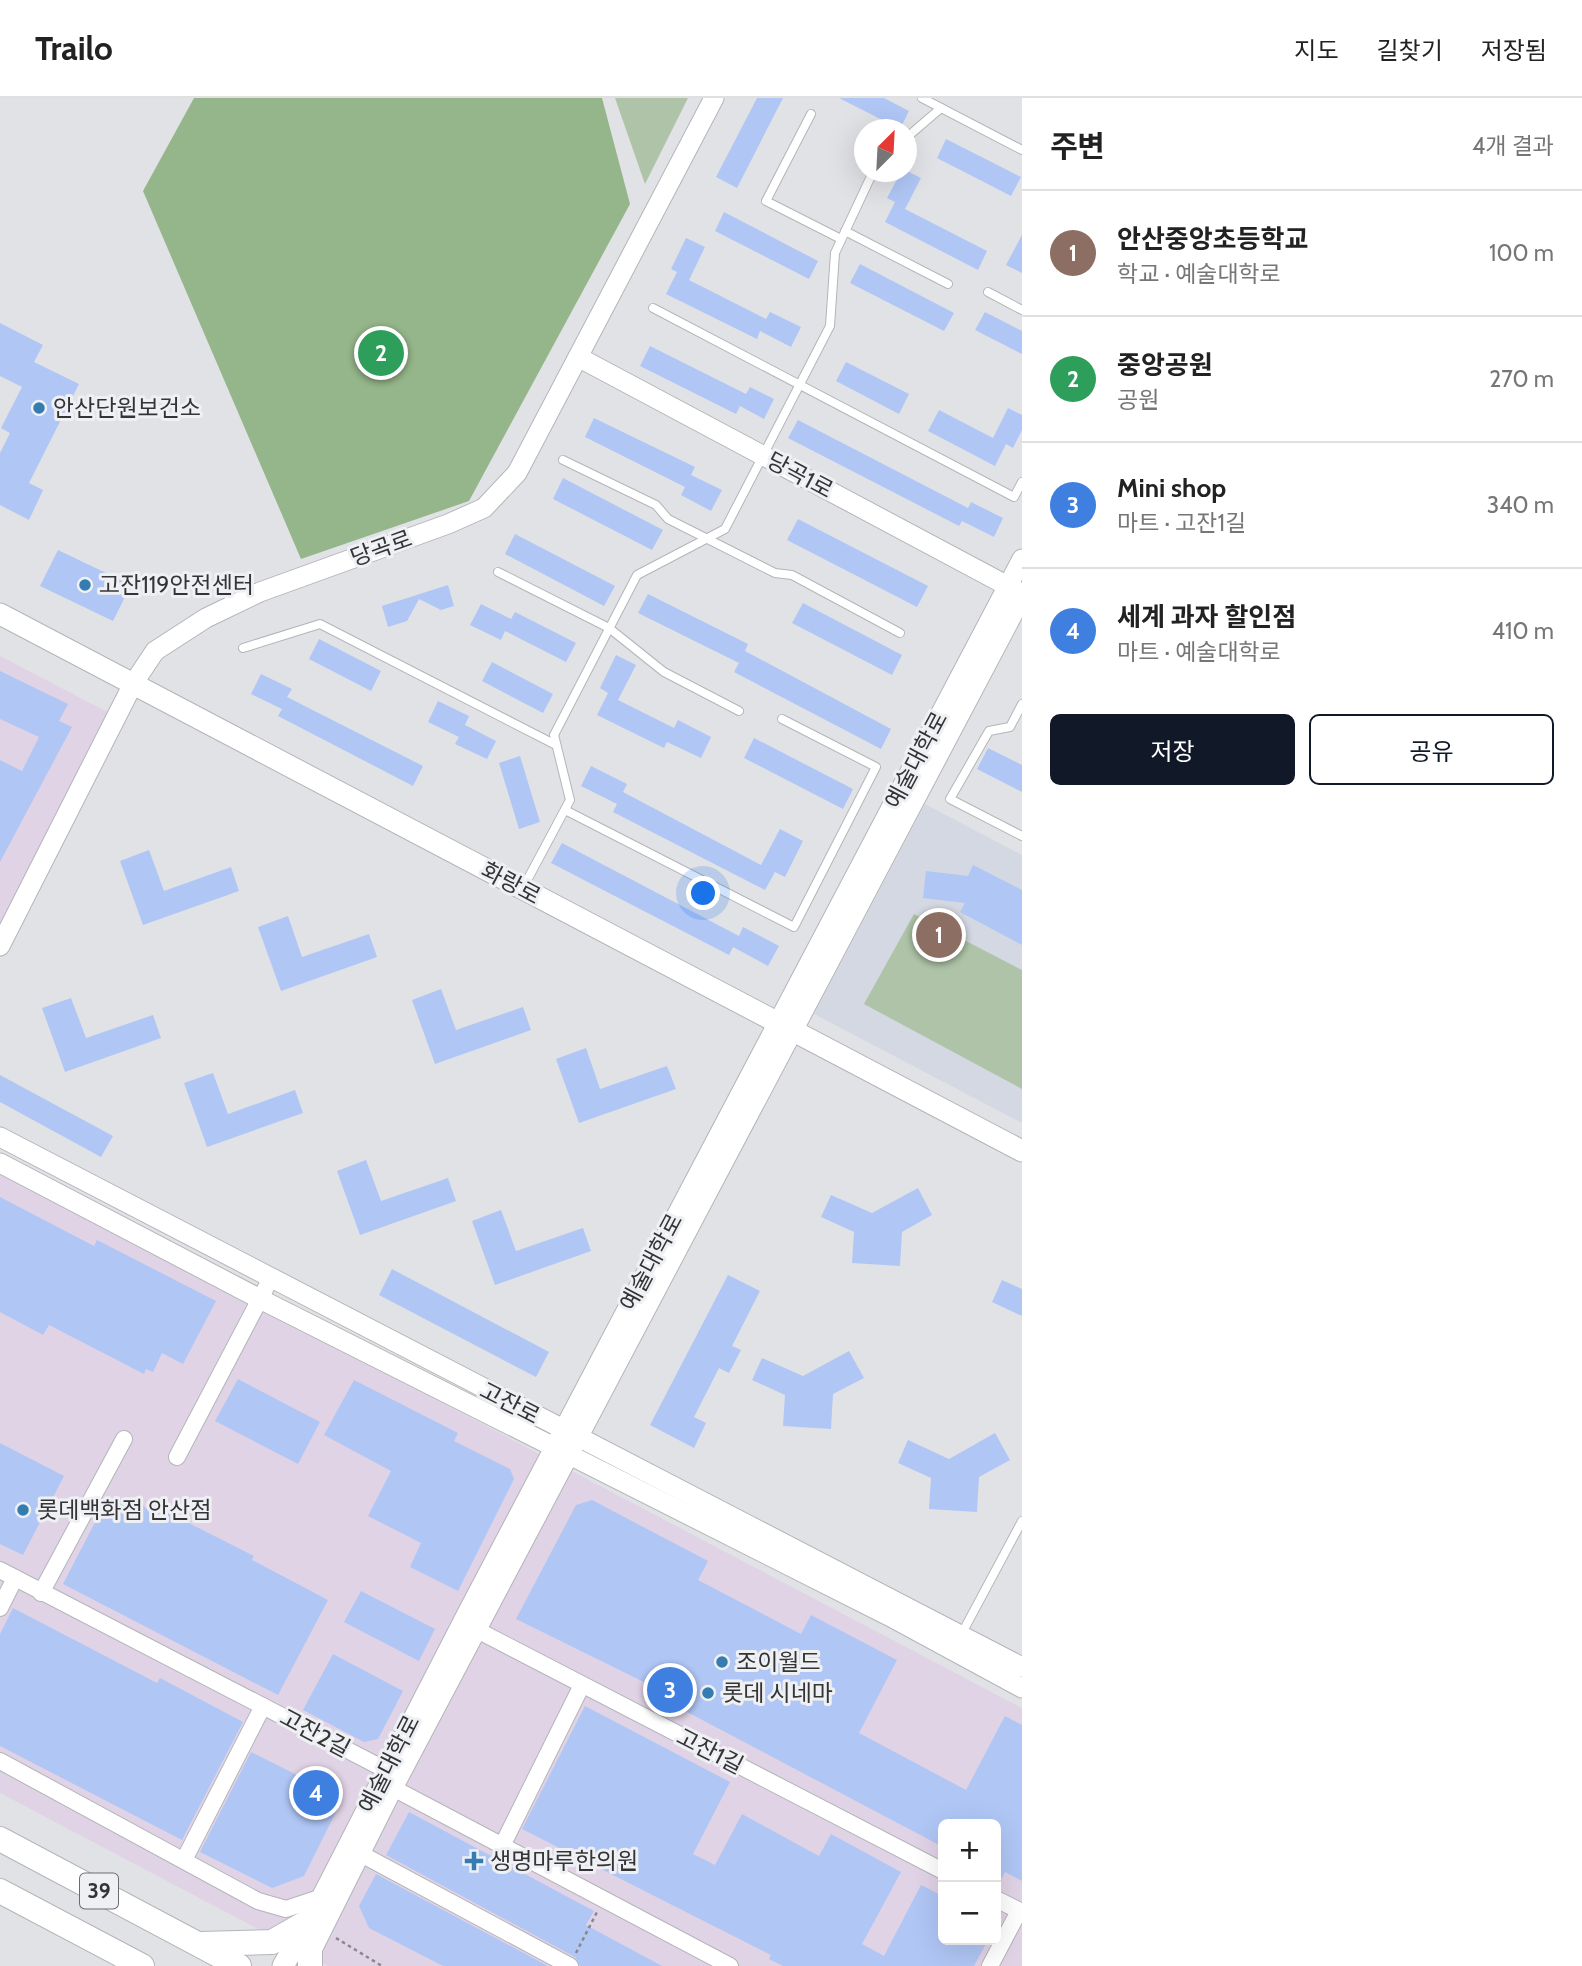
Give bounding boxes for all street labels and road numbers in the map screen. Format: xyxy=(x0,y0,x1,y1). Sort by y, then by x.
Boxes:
street label: 당곡1로 xyxy=(762,446,838,504)
street label: 당곡로 xyxy=(346,524,416,572)
street label: 예술대학로 xyxy=(879,707,953,813)
street label: 화랑로 xyxy=(476,856,546,910)
street label: 예술대학로 xyxy=(614,1209,688,1315)
street label: 고잔로 xyxy=(475,1376,545,1430)
street label: 고잔2길 xyxy=(275,1703,355,1763)
street label: 예술대학로 xyxy=(353,1711,425,1817)
street label: 고잔1길 xyxy=(672,1722,748,1780)
road number: 39 xyxy=(80,1874,118,1909)

